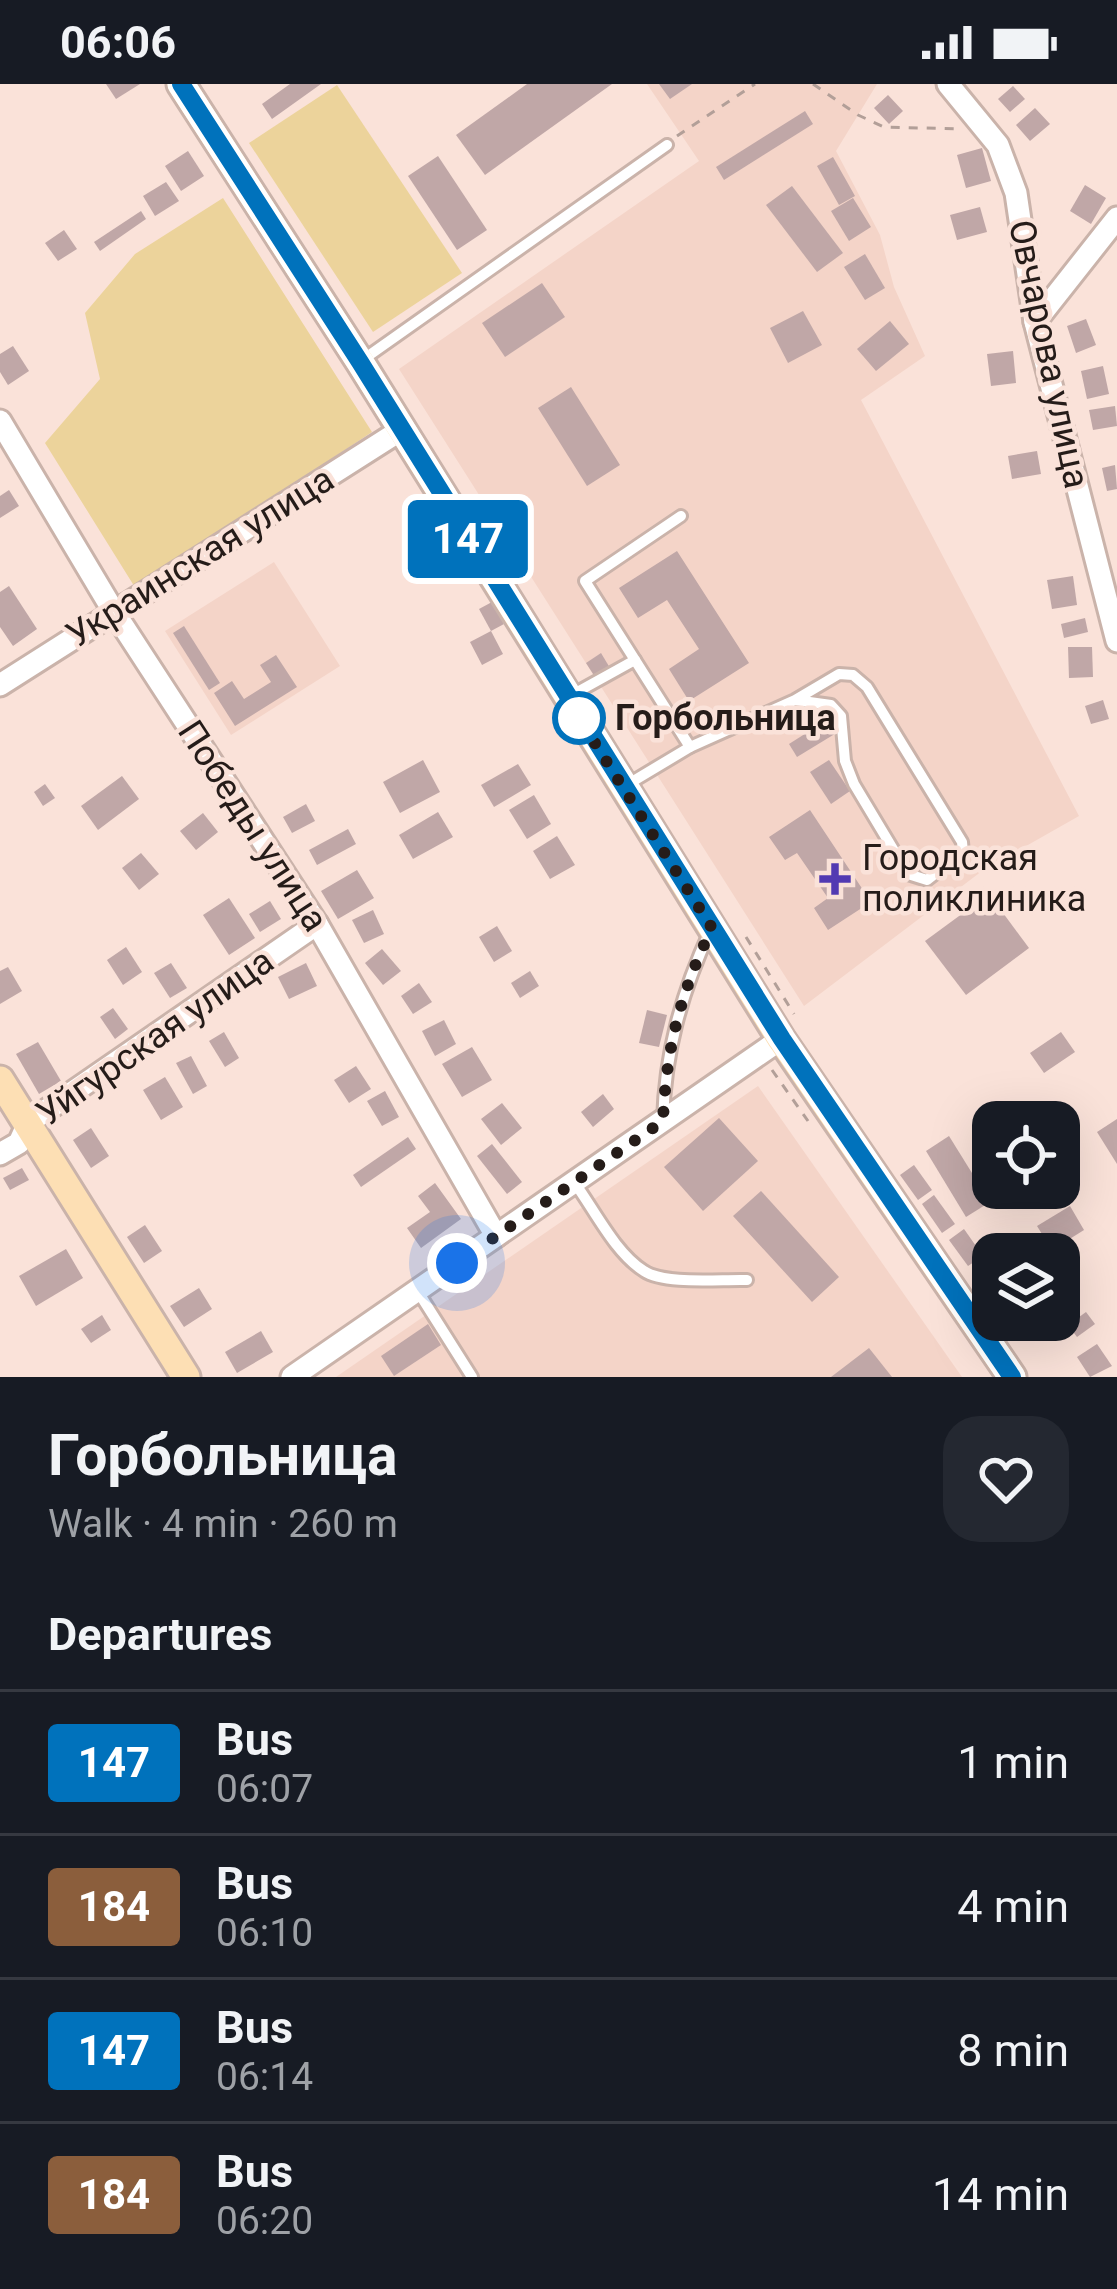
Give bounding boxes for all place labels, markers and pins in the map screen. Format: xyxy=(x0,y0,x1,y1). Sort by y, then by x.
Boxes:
marker: Горбольница xyxy=(554,693,604,743)
place label: Горбольница xyxy=(615,697,836,739)
place label: Городская поликлиника xyxy=(862,837,1086,920)
marker: Городская поликлиника xyxy=(819,863,851,895)

